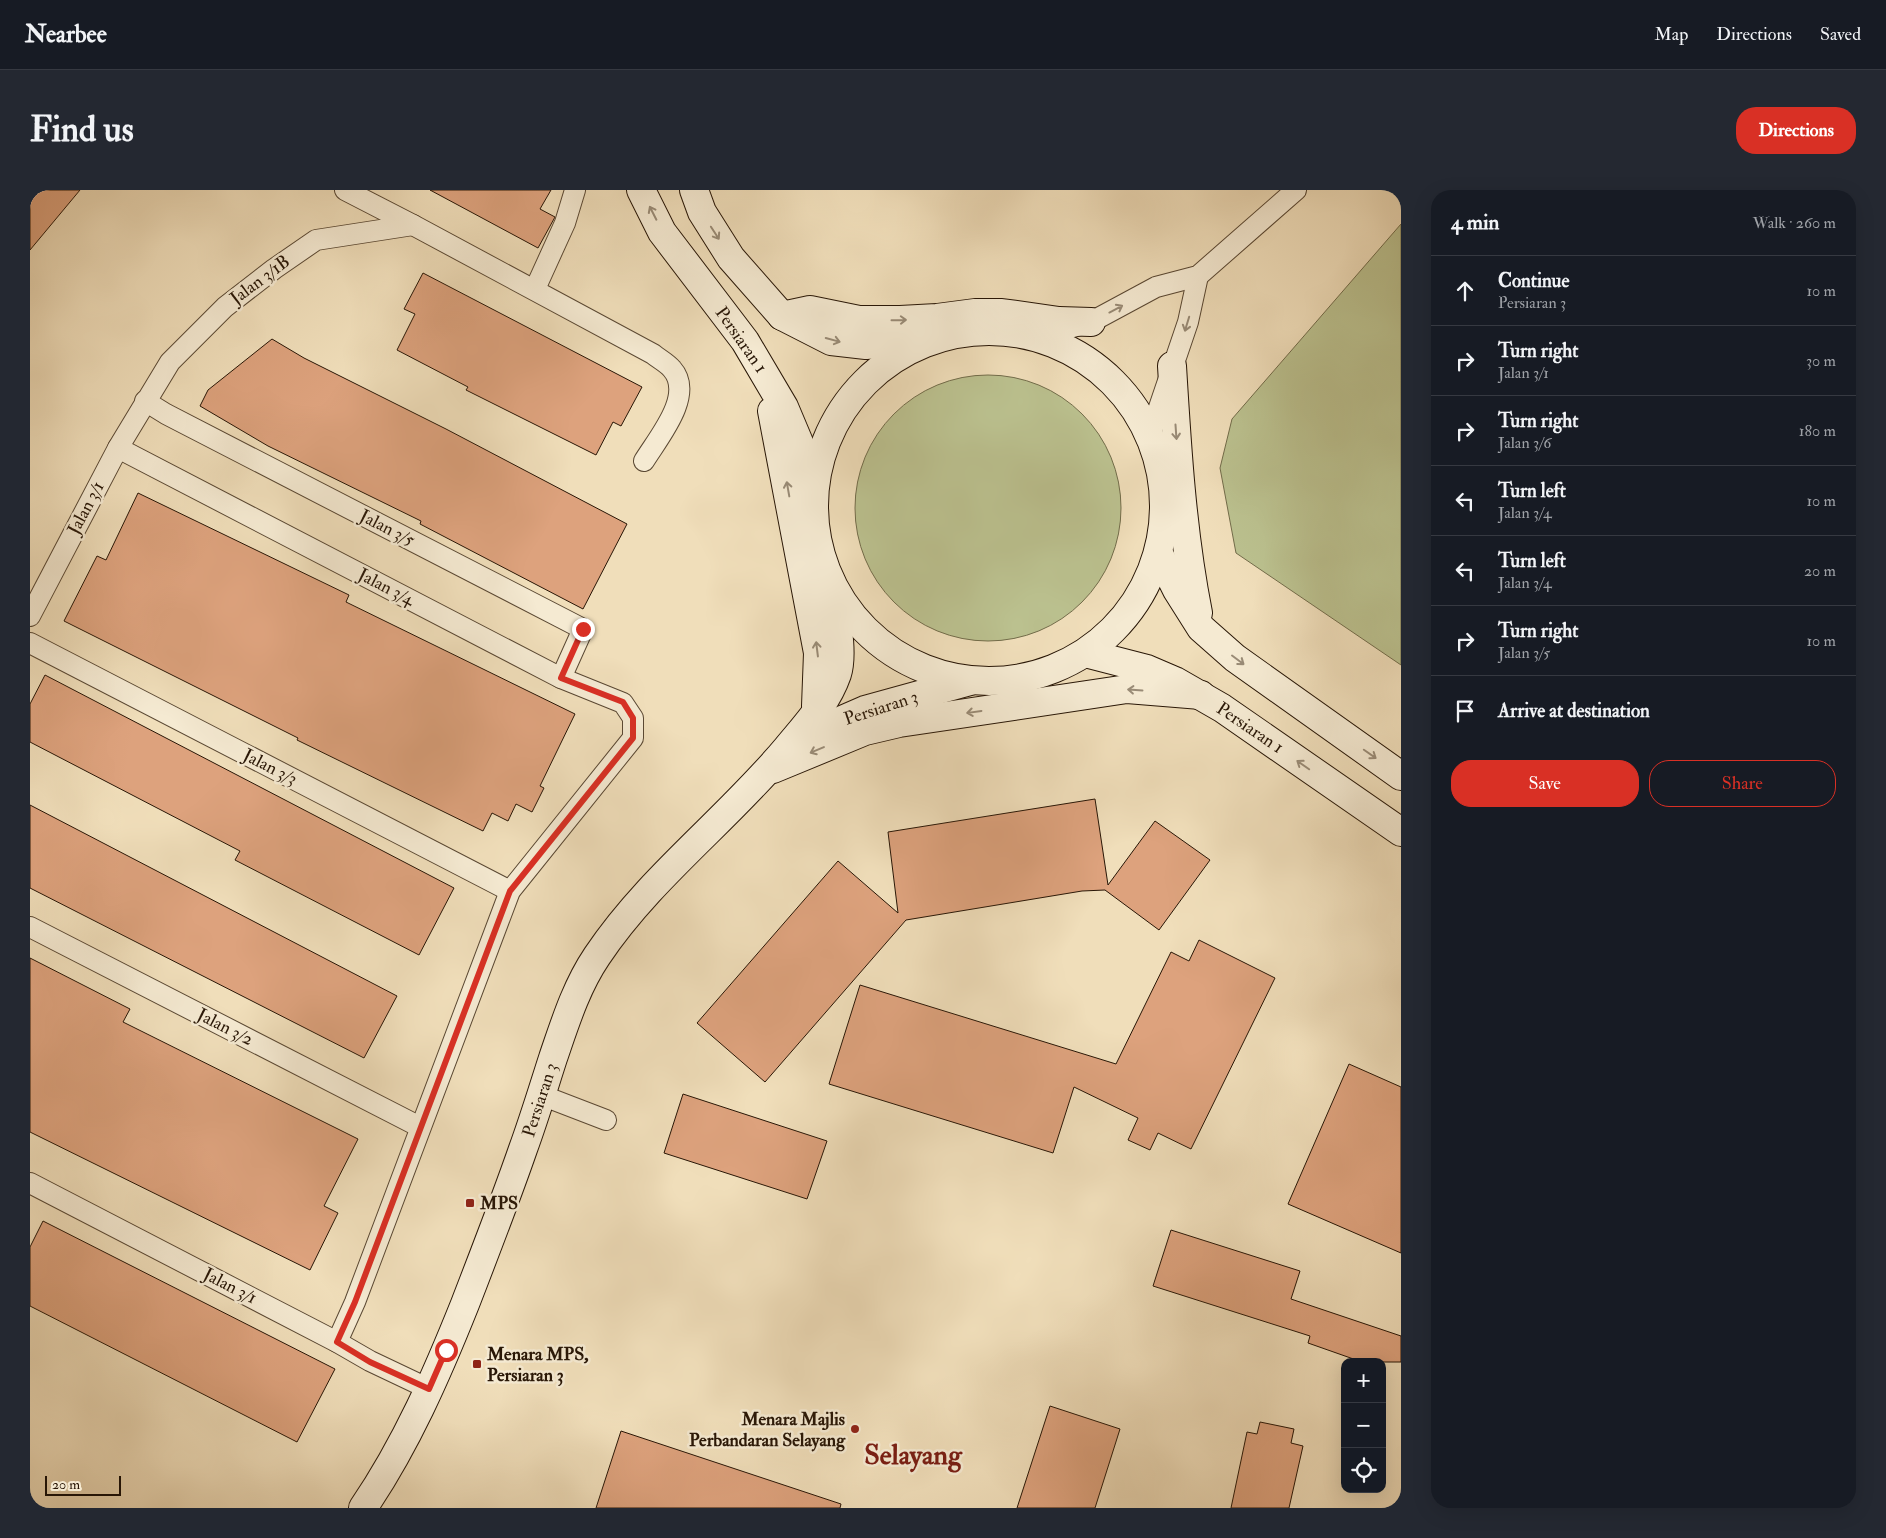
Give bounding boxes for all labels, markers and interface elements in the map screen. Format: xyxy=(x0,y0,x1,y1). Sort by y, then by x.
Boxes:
text: Nearbee xyxy=(25,19,107,50)
text: Map xyxy=(1655,23,1688,46)
text: Directions xyxy=(1716,23,1792,46)
text: Saved xyxy=(1820,23,1861,46)
button: Directions xyxy=(1736,107,1856,154)
text: Find us xyxy=(30,108,134,152)
one-way arrow xyxy=(648,206,657,221)
text: 4 min xyxy=(1451,209,1499,236)
text: Walk · 260 m xyxy=(1753,213,1836,233)
one-way arrow xyxy=(711,226,721,240)
street label: Jalan 3/1B xyxy=(225,250,295,311)
text: Continue xyxy=(1498,269,1569,293)
icon: ahead xyxy=(1451,277,1479,305)
text: 10 m xyxy=(1806,281,1836,301)
text: Persiaran 3 xyxy=(1498,293,1566,313)
street label: Persiaran 1 xyxy=(710,302,772,378)
one-way arrow xyxy=(1108,304,1123,313)
one-way arrow xyxy=(890,315,907,325)
one-way arrow xyxy=(1182,316,1192,332)
one-way arrow xyxy=(824,335,840,345)
text: Turn right xyxy=(1498,339,1578,363)
icon: right xyxy=(1451,347,1479,375)
text: 30 m xyxy=(1806,351,1836,371)
text: Jalan 3/1 xyxy=(1498,363,1549,383)
text: Turn right xyxy=(1498,409,1578,433)
icon: right xyxy=(1451,417,1479,445)
text: 180 m xyxy=(1799,421,1836,441)
one-way arrow xyxy=(1171,424,1181,440)
text: Jalan 3/6 xyxy=(1498,433,1551,453)
street label: Jalan 3/1 xyxy=(62,477,110,540)
text: Turn left xyxy=(1498,479,1566,503)
one-way arrow xyxy=(783,482,793,498)
icon: left xyxy=(1451,487,1479,515)
text: 10 m xyxy=(1806,491,1836,511)
text: Jalan 3/4 xyxy=(1498,503,1552,523)
street label: Jalan 3/5 xyxy=(355,504,419,552)
text: Turn left xyxy=(1498,549,1566,573)
icon: left xyxy=(1451,557,1479,585)
text: 20 m xyxy=(1804,561,1836,581)
street label: Jalan 3/4 xyxy=(353,563,419,612)
text: Jalan 3/4 xyxy=(1498,573,1552,593)
route end xyxy=(572,618,595,641)
text: Turn right xyxy=(1498,619,1578,643)
icon: right xyxy=(1451,627,1479,655)
text: 10 m xyxy=(1806,631,1836,651)
one-way arrow xyxy=(812,642,822,658)
text: Jalan 3/5 xyxy=(1498,643,1550,663)
one-way arrow xyxy=(1231,655,1245,665)
street label: Persiaran 3 xyxy=(841,685,921,731)
one-way arrow xyxy=(1127,685,1143,694)
street label: Persiaran 1 xyxy=(1212,697,1288,759)
icon: arrive xyxy=(1451,697,1479,725)
text: Arrive at destination xyxy=(1498,699,1650,723)
one-way arrow xyxy=(966,707,982,717)
street label: Jalan 3/3 xyxy=(238,743,301,790)
one-way arrow xyxy=(810,746,825,756)
one-way arrow xyxy=(1363,749,1377,759)
one-way arrow xyxy=(1297,759,1311,769)
button: Save xyxy=(1451,760,1639,807)
button: Share xyxy=(1649,760,1836,807)
street label: Jalan 3/2 xyxy=(192,1003,257,1051)
street label: Persiaran 3 xyxy=(517,1060,563,1140)
place label: MPS xyxy=(479,1192,518,1215)
marker: MPS xyxy=(464,1197,476,1209)
street label: Jalan 3/1 xyxy=(198,1262,261,1309)
route start xyxy=(435,1339,458,1362)
place label: Menara MPS, Persiaran 3 xyxy=(486,1343,588,1387)
marker: Menara MPS, Persiaran 3 xyxy=(471,1358,483,1370)
map controls xyxy=(1341,1358,1386,1493)
button: + xyxy=(1341,1358,1386,1403)
button: − xyxy=(1341,1403,1386,1448)
place label: Menara Majlis Perbandaran Selayang xyxy=(689,1408,846,1452)
marker: Menara Majlis Perbandaran Selayang xyxy=(849,1423,861,1435)
district label: Selayang xyxy=(864,1438,963,1473)
button: locate xyxy=(1341,1448,1386,1493)
scale bar xyxy=(45,1473,121,1496)
text: 20 m xyxy=(52,1476,80,1493)

